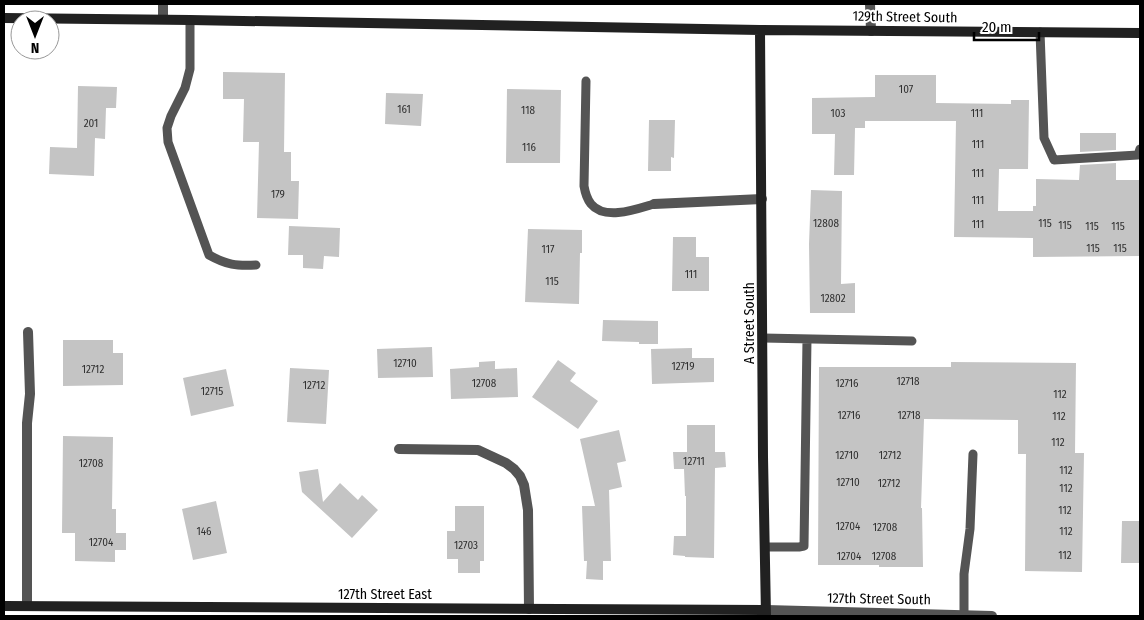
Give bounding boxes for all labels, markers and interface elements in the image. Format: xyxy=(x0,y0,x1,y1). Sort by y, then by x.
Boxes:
street label: 129th Street South xyxy=(852,8,958,26)
north arrow xyxy=(10,10,60,60)
scale bar xyxy=(974,10,1039,42)
text: 20 m xyxy=(982,18,1012,36)
text: N xyxy=(31,39,39,56)
house number: 107 xyxy=(899,83,914,96)
house number: 161 xyxy=(397,103,411,116)
house number: 118 xyxy=(521,104,535,117)
house number: 103 xyxy=(831,107,845,120)
house number: 111 xyxy=(971,107,983,120)
house number: 201 xyxy=(84,117,98,130)
house number: 111 xyxy=(972,138,984,151)
house number: 116 xyxy=(522,141,536,154)
house number: 111 xyxy=(972,167,984,180)
house number: 179 xyxy=(271,188,285,201)
house number: 111 xyxy=(972,194,984,207)
house number: 12808 xyxy=(813,217,839,230)
house number: 115 xyxy=(1038,217,1052,230)
house number: 111 xyxy=(972,218,984,231)
house number: 115 xyxy=(1058,219,1072,232)
house number: 115 xyxy=(1085,220,1099,233)
house number: 115 xyxy=(1111,220,1125,233)
house number: 115 xyxy=(1086,242,1100,255)
house number: 115 xyxy=(1113,242,1127,255)
house number: 117 xyxy=(542,243,555,256)
house number: 111 xyxy=(685,268,697,281)
house number: 115 xyxy=(545,275,559,288)
street label: A Street South xyxy=(741,282,758,364)
house number: 12802 xyxy=(820,292,846,305)
house number: 12710 xyxy=(393,357,417,370)
house number: 12719 xyxy=(671,360,695,373)
house number: 12712 xyxy=(82,363,104,376)
house number: 12718 xyxy=(896,375,920,388)
house number: 12708 xyxy=(472,377,497,390)
house number: 12716 xyxy=(835,377,859,390)
house number: 12712 xyxy=(303,379,325,392)
house number: 12715 xyxy=(201,385,223,398)
house number: 112 xyxy=(1053,388,1067,401)
house number: 12716 xyxy=(837,409,861,422)
house number: 12718 xyxy=(897,409,921,422)
house number: 112 xyxy=(1052,410,1066,423)
house number: 112 xyxy=(1051,436,1065,449)
house number: 12710 xyxy=(835,449,859,462)
house number: 12712 xyxy=(879,449,901,462)
house number: 12711 xyxy=(683,455,705,468)
house number: 12708 xyxy=(79,457,104,470)
house number: 112 xyxy=(1059,464,1073,477)
house number: 12710 xyxy=(836,476,860,489)
house number: 12712 xyxy=(878,477,900,490)
house number: 112 xyxy=(1059,482,1073,495)
house number: 112 xyxy=(1058,504,1072,517)
house number: 12704 xyxy=(836,520,861,533)
house number: 12708 xyxy=(873,521,898,534)
house number: 146 xyxy=(196,525,212,538)
house number: 112 xyxy=(1059,525,1073,538)
house number: 12704 xyxy=(89,536,114,549)
house number: 12703 xyxy=(454,539,478,552)
house number: 112 xyxy=(1058,549,1072,562)
house number: 12704 xyxy=(837,550,862,563)
house number: 12708 xyxy=(872,550,897,563)
street label: 127th Street East xyxy=(338,586,432,603)
street label: 127th Street South xyxy=(827,590,931,608)

